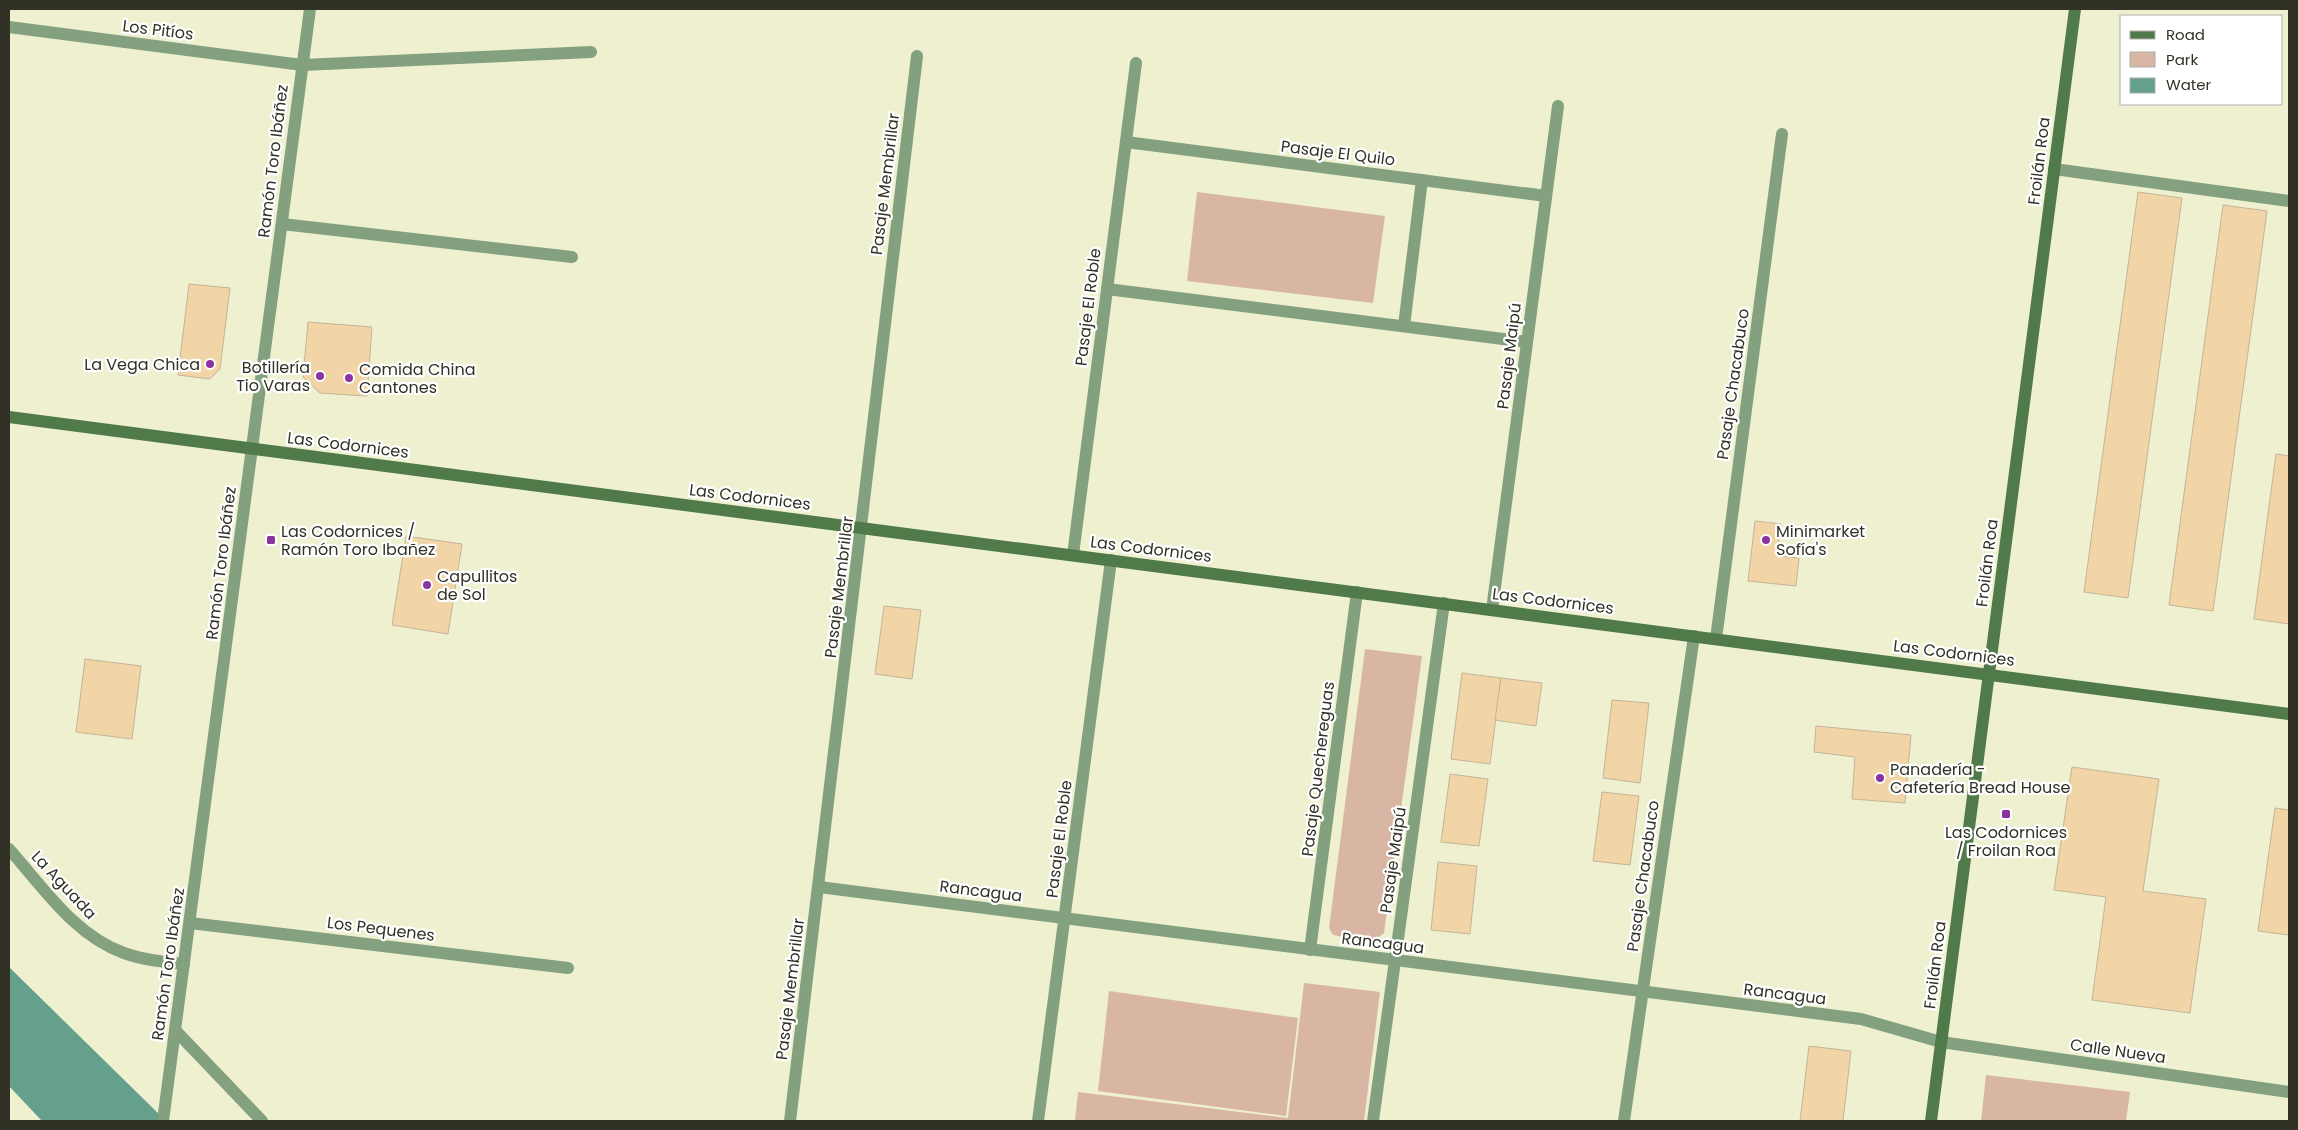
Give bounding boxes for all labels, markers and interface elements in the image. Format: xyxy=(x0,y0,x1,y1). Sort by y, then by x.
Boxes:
street label: Los Pitíos xyxy=(121,14,195,46)
legend xyxy=(2120,15,2283,105)
text: Road xyxy=(2166,24,2205,45)
text: Park xyxy=(2166,49,2198,70)
text: Water xyxy=(2166,74,2212,95)
street label: Ramón Toro Ibáñez xyxy=(252,83,294,239)
street label: Pasaje Membrillar xyxy=(865,112,905,256)
street label: Froilán Roa xyxy=(2022,116,2056,206)
street label: Pasaje El Quilo xyxy=(1280,135,1396,171)
street label: Pasaje El Roble xyxy=(1069,247,1107,367)
street label: Pasaje Maipú xyxy=(1491,301,1527,411)
street label: Pasaje Chacabuco xyxy=(1711,307,1755,461)
place label: La Vega Chica xyxy=(84,353,200,376)
place label: Botillería Tio Varas xyxy=(236,356,310,397)
marker: La Vega Chica xyxy=(204,358,216,370)
place label: Comida China Cantones xyxy=(359,358,476,399)
marker: Botillería Tio Varas xyxy=(314,370,326,382)
marker: Comida China Cantones xyxy=(343,372,355,384)
street label: Las Codornices xyxy=(286,426,410,464)
street label: Las Codornices xyxy=(688,478,812,516)
street label: Ramón Toro Ibáñez xyxy=(200,485,242,641)
street label: Pasaje Membrillar xyxy=(819,515,859,659)
street label: Froilán Roa xyxy=(1970,518,2004,608)
place label: Las Codornices / Ramón Toro Ibañez xyxy=(281,520,435,561)
place label: Minimarket Sofía's xyxy=(1776,520,1865,561)
street label: Las Codornices xyxy=(1089,530,1213,568)
marker: Las Codornices / Ramón Toro Ibañez xyxy=(265,534,277,546)
marker: Minimarket Sofía's xyxy=(1760,534,1772,546)
place label: Capullitos de Sol xyxy=(437,565,517,606)
marker: Capullitos de Sol xyxy=(421,579,433,591)
street label: Las Codornices xyxy=(1491,582,1615,620)
street label: Las Codornices xyxy=(1892,634,2016,672)
street label: Pasaje Quechereguas xyxy=(1296,680,1340,858)
place label: Panadería - Cafetería Bread House xyxy=(1890,758,2071,799)
marker: Panadería - Cafetería Bread House xyxy=(1874,772,1886,784)
street label: Pasaje El Roble xyxy=(1040,779,1078,899)
street label: Pasaje Chacabuco xyxy=(1621,799,1665,953)
street label: Pasaje Maipú xyxy=(1374,805,1412,915)
marker: Las Codornices / Froilan Roa xyxy=(2000,808,2012,820)
place label: Las Codornices / Froilan Roa xyxy=(1945,821,2067,862)
street label: La Aguada xyxy=(26,846,102,924)
street label: Rancagua xyxy=(938,875,1024,907)
street label: Ramón Toro Ibáñez xyxy=(146,886,190,1042)
street label: Los Pequenes xyxy=(326,911,436,947)
street label: Pasaje Membrillar xyxy=(770,917,810,1061)
street label: Froilán Roa xyxy=(1918,920,1952,1010)
street label: Rancagua xyxy=(1340,927,1426,959)
street label: Rancagua xyxy=(1742,978,1828,1010)
street label: Calle Nueva xyxy=(2069,1033,2167,1069)

